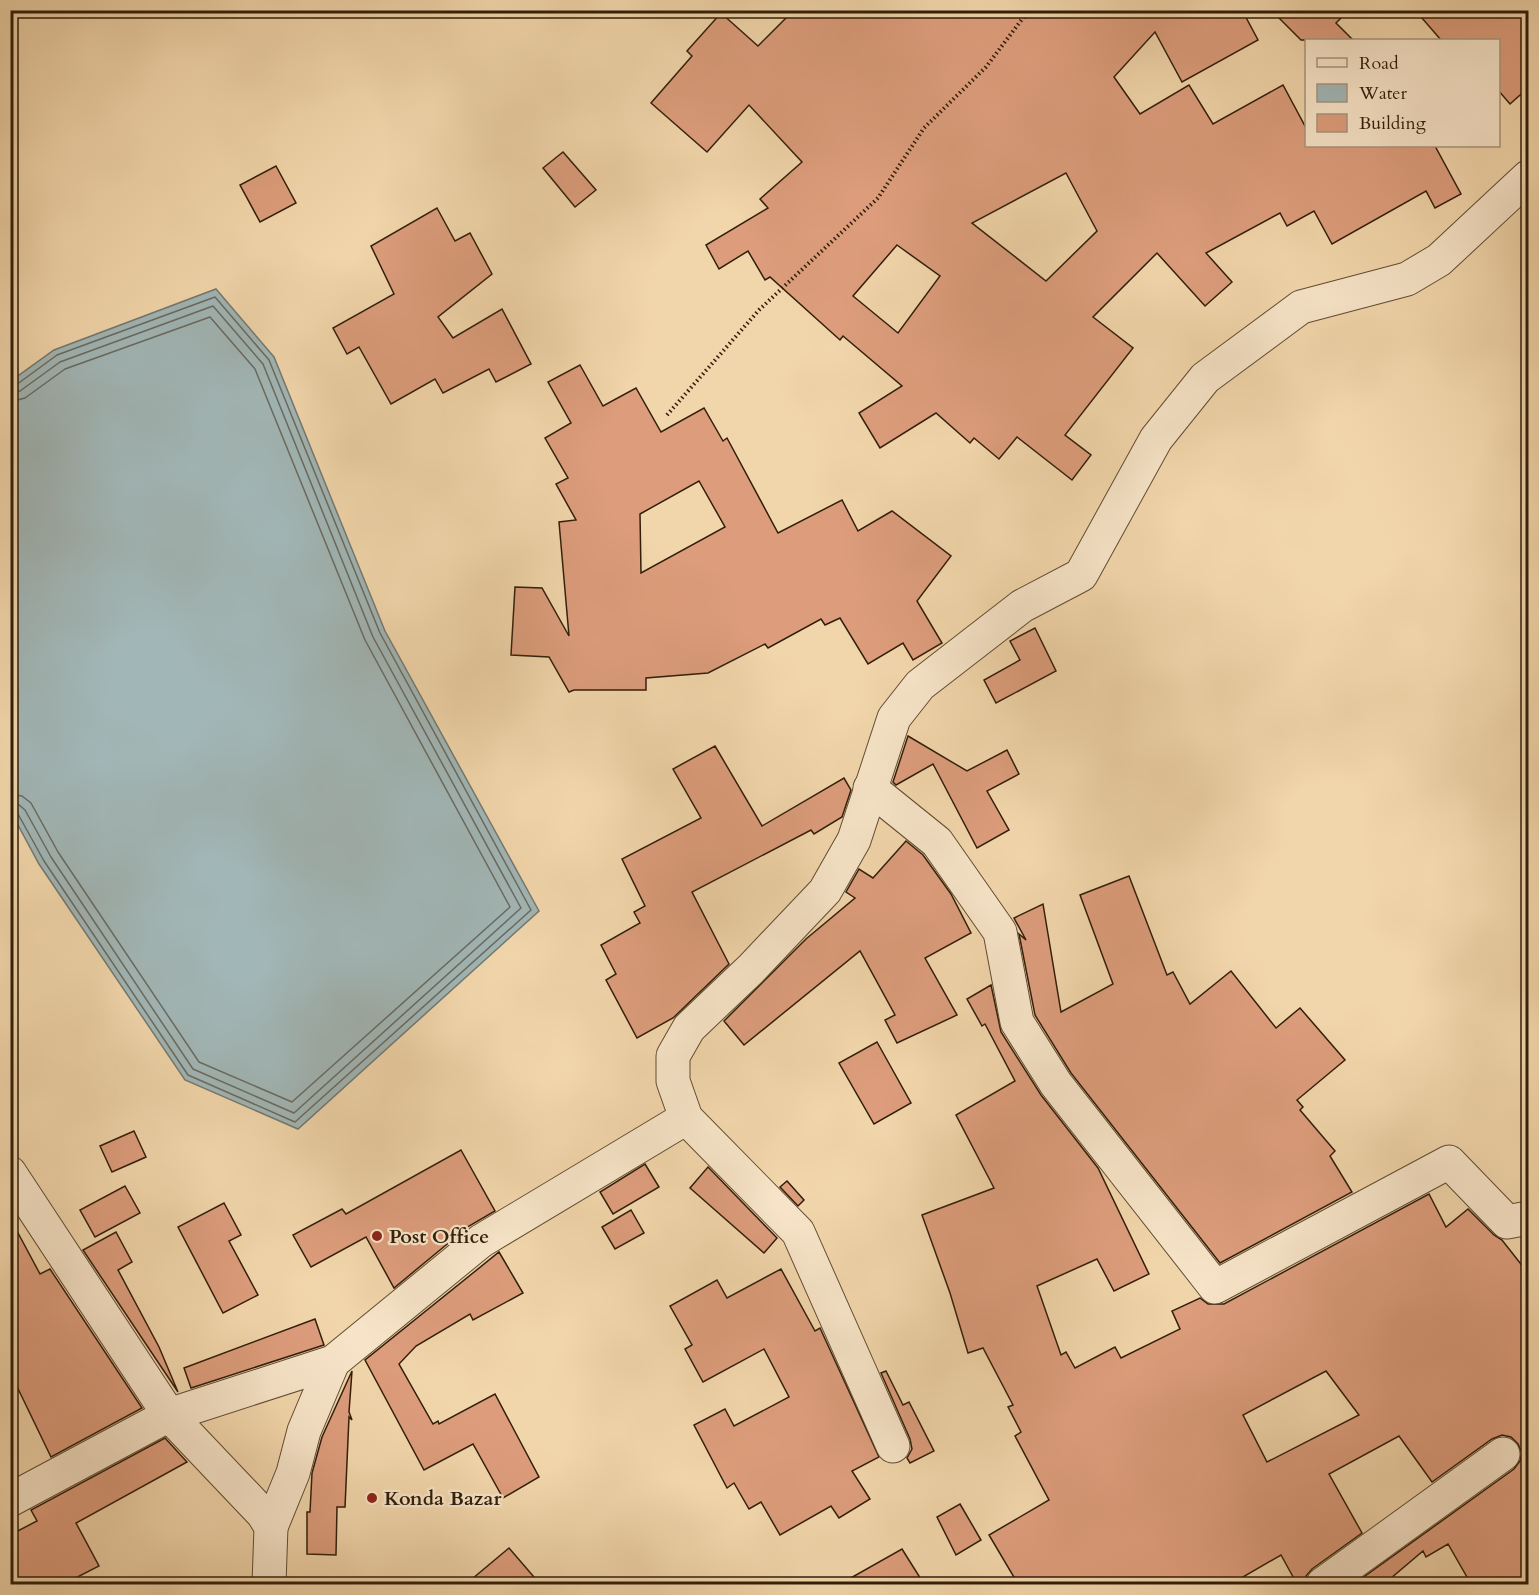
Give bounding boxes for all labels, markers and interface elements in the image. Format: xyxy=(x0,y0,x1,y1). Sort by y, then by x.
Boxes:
legend xyxy=(1305,39,1500,147)
text: Road xyxy=(1359,51,1399,76)
text: Water xyxy=(1358,81,1408,106)
text: Building xyxy=(1359,111,1427,136)
place label: Post Office xyxy=(389,1223,489,1250)
marker: Post Office xyxy=(370,1229,384,1243)
place label: Konda Bazar xyxy=(384,1485,503,1512)
marker: Konda Bazar xyxy=(365,1491,379,1505)

